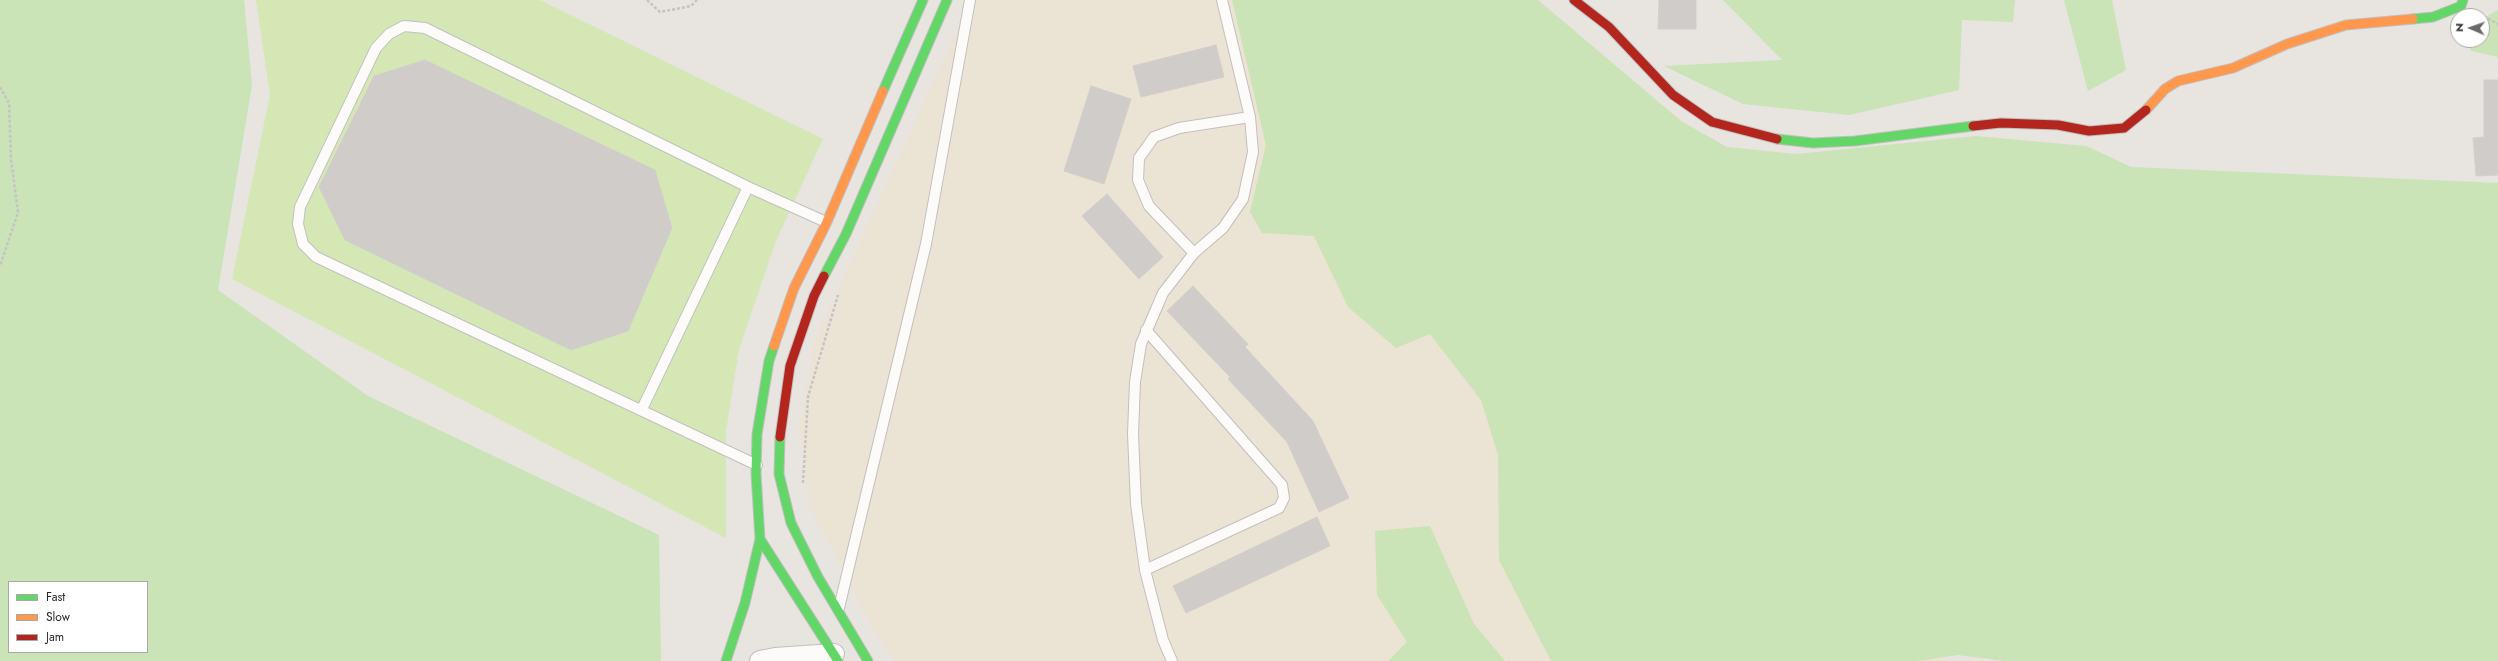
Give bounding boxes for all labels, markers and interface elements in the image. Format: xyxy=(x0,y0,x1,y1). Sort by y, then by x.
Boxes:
north arrow xyxy=(2450,8,2490,48)
text: N xyxy=(2451,23,2467,32)
legend xyxy=(8,581,148,653)
text: Fast xyxy=(46,588,65,606)
text: Slow xyxy=(46,608,70,626)
text: Jam xyxy=(46,628,64,646)

